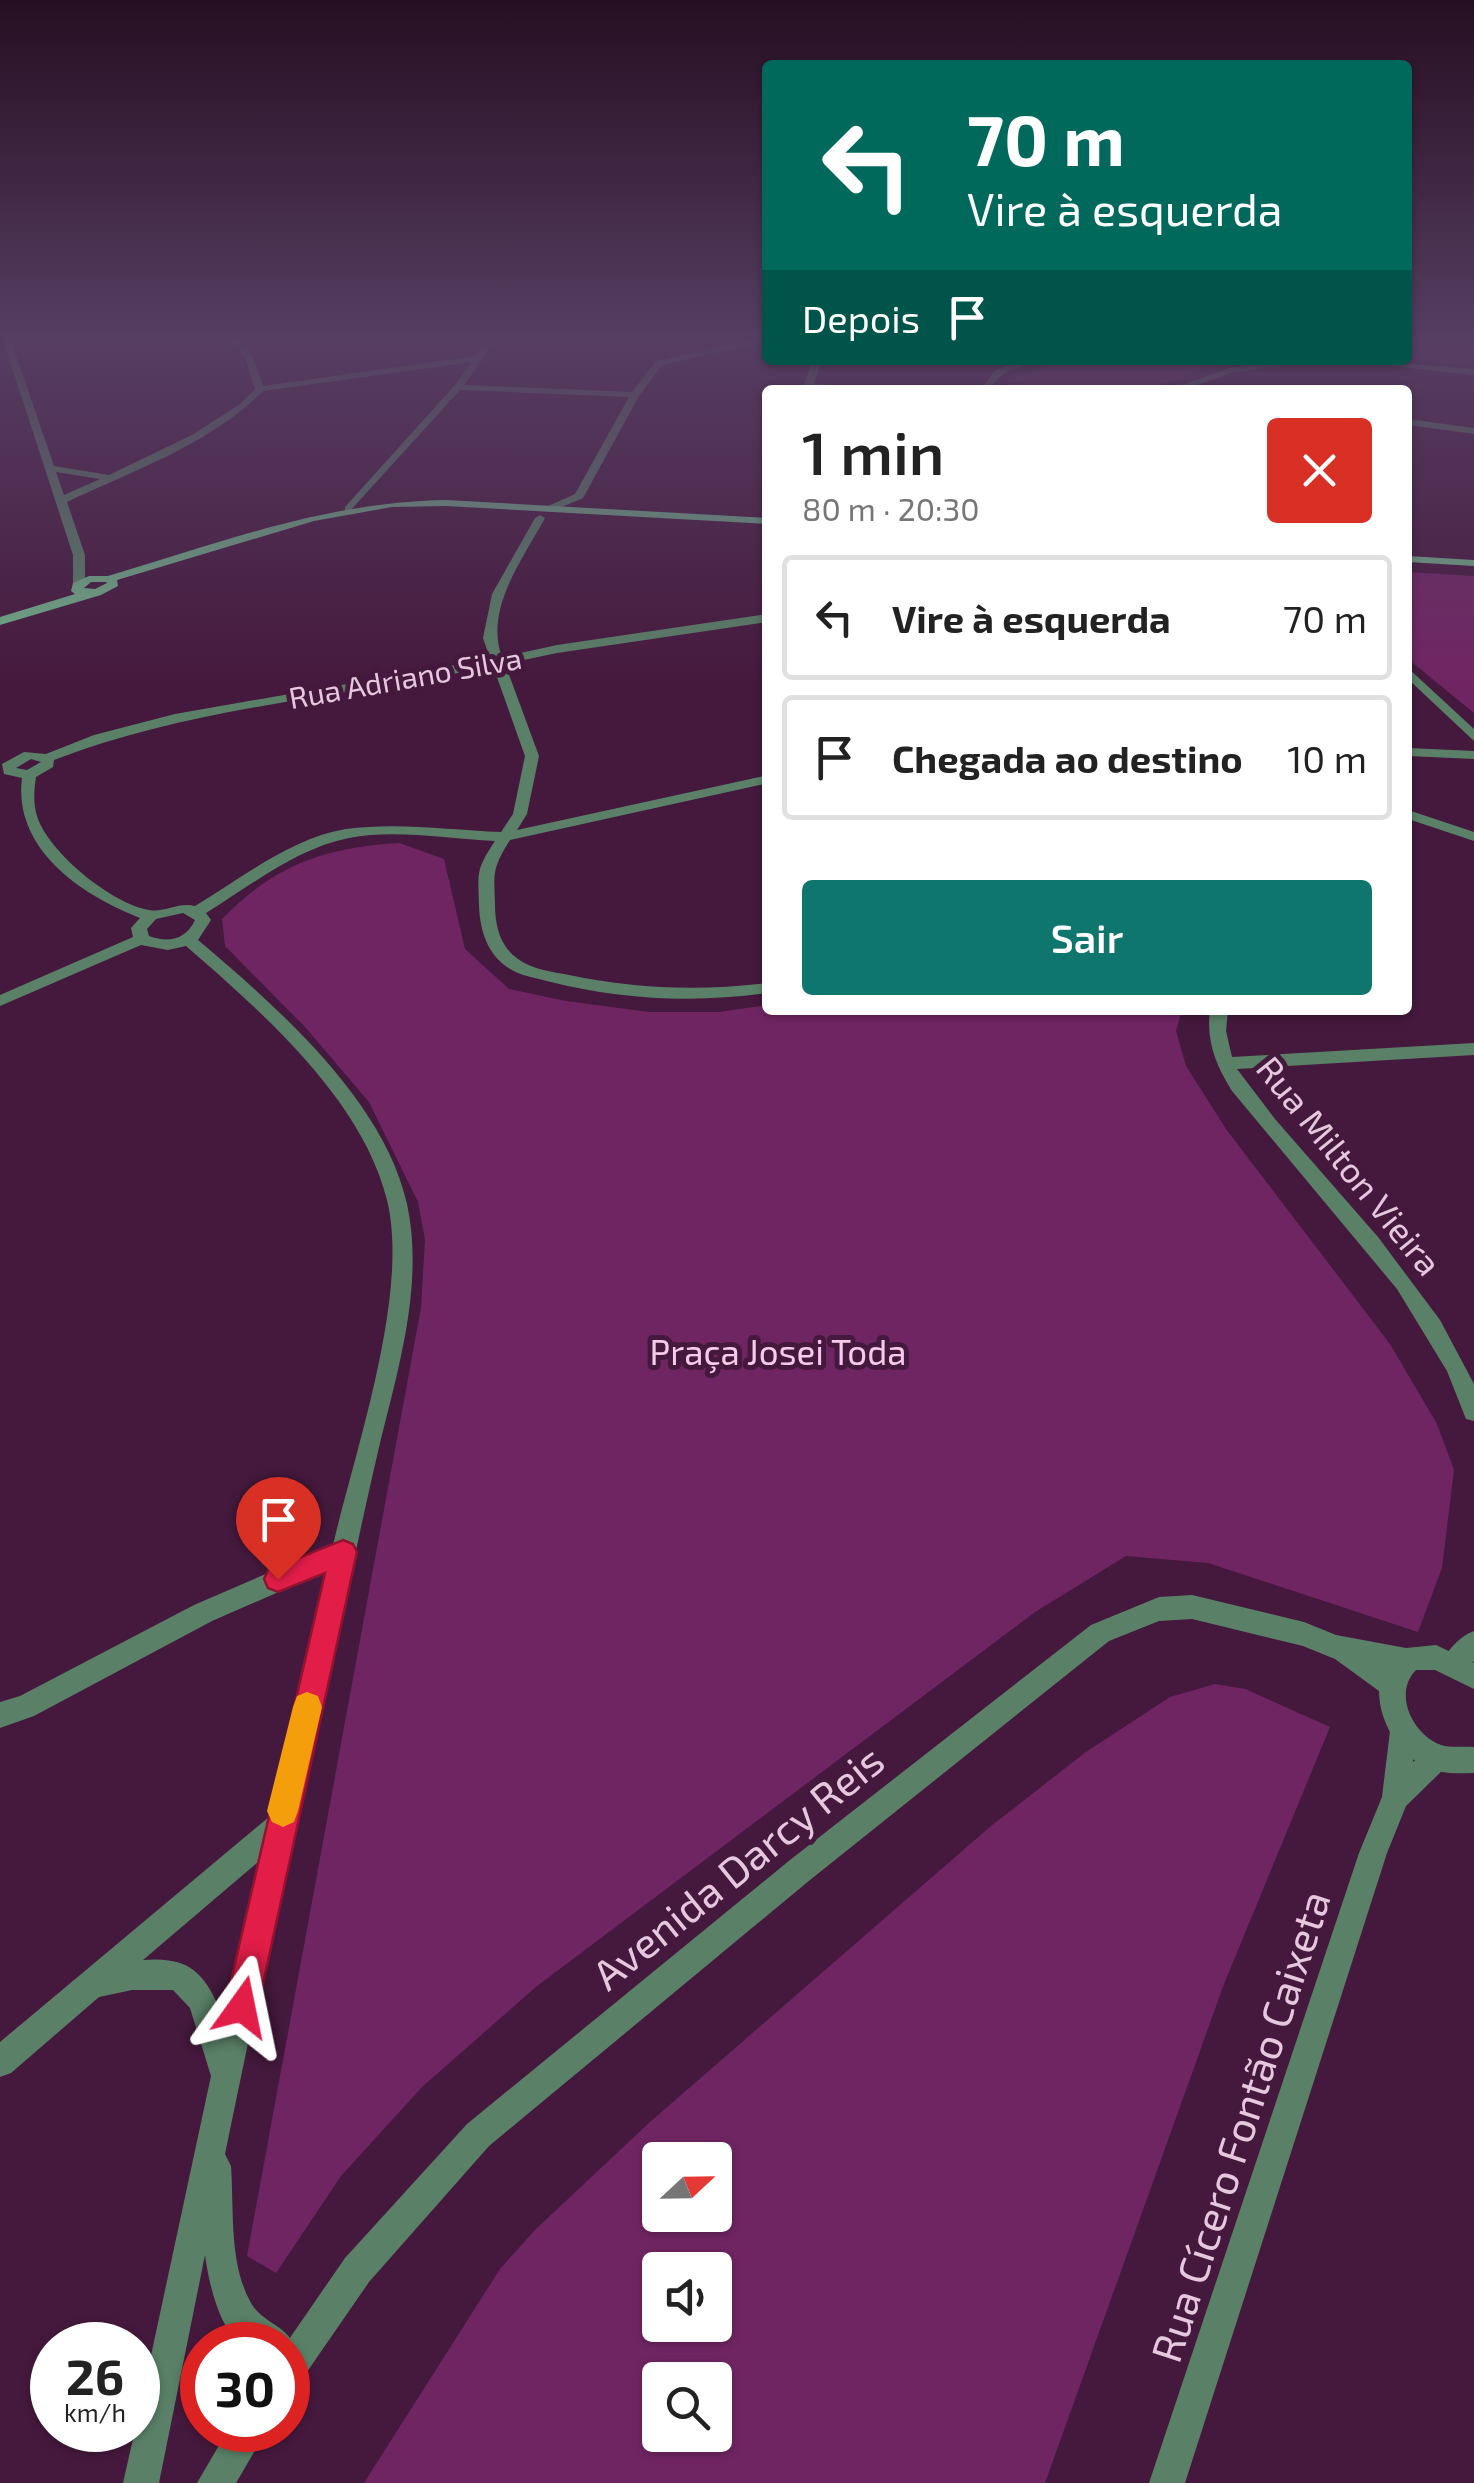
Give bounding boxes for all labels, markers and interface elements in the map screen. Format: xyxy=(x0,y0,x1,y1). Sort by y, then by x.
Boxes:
text: 70 m xyxy=(967,96,1125,180)
icon: left xyxy=(802,100,932,230)
text: Vire à esquerda xyxy=(967,181,1283,235)
icon: arrive xyxy=(940,290,995,345)
text: Depois xyxy=(802,295,920,341)
text: 1 min xyxy=(802,415,944,487)
button: close xyxy=(1267,418,1372,523)
text: 80 m · 20:30 xyxy=(802,489,980,527)
icon: left xyxy=(807,590,862,645)
text: Vire à esquerda xyxy=(892,595,1171,641)
text: 70 m xyxy=(1283,595,1367,641)
street label: Rua Adriano Silva xyxy=(286,639,524,715)
icon: arrive xyxy=(807,730,862,785)
text: Chegada ao destino xyxy=(892,735,1243,781)
text: 10 m xyxy=(1287,735,1367,781)
button: Sair xyxy=(802,880,1372,995)
street label: Rua Milton Vieira xyxy=(1249,1047,1451,1283)
park label: Praça Josei Toda xyxy=(650,1330,906,1374)
pin xyxy=(236,1477,321,1580)
icon: arrive xyxy=(251,1492,306,1547)
street label: Avenida Darcy Reis xyxy=(582,1733,892,1999)
street label: Rua Cícero Fontão Caixeta xyxy=(1139,1884,1339,2368)
position arrow xyxy=(190,1955,294,2059)
north arrow xyxy=(642,2142,732,2232)
map controls xyxy=(642,2142,732,2452)
button: sound xyxy=(642,2252,732,2342)
speed limit sign: 30 xyxy=(180,2322,310,2452)
text: 26 xyxy=(66,2345,124,2405)
button: search xyxy=(642,2362,732,2452)
text: km/h xyxy=(64,2397,126,2427)

